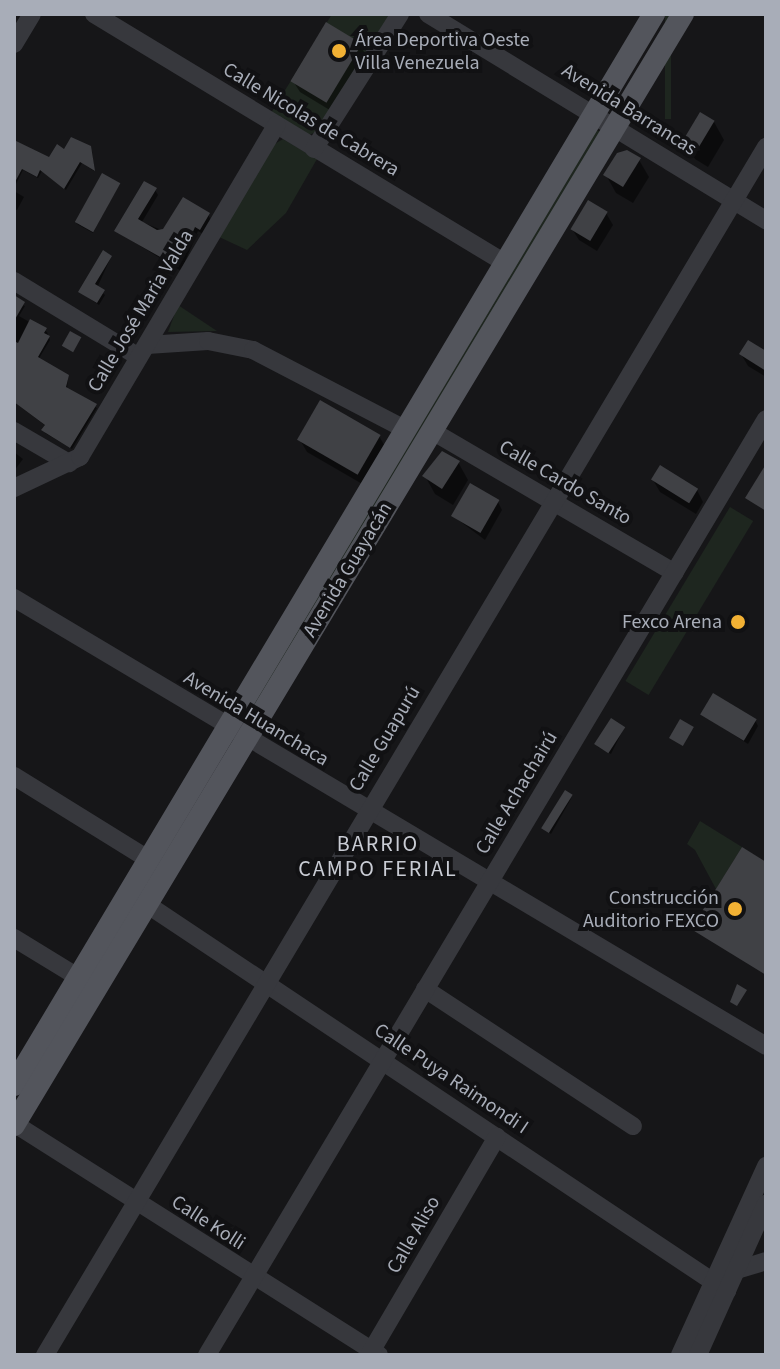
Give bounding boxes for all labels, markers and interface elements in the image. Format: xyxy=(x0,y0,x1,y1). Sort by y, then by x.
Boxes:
place label: Área Deportiva Oeste Villa Venezuela xyxy=(355,28,530,75)
marker: Área Deportiva Oeste Villa Venezuela xyxy=(330,42,348,60)
street label: Calle Nicolas de Cabrera xyxy=(219,58,403,182)
street label: Avenida Barrancas xyxy=(557,59,701,161)
street label: Calle José Maria Valda xyxy=(83,226,199,396)
street label: Calle Cardo Santo xyxy=(495,435,635,531)
street label: Avenida Guayacán xyxy=(298,498,398,642)
place label: Fexco Arena xyxy=(622,610,722,634)
marker: Fexco Arena xyxy=(729,613,747,631)
street label: Avenida Huanchaca xyxy=(179,666,333,772)
street label: Calle Guapurú xyxy=(344,682,426,796)
street label: Calle Achachairú xyxy=(471,727,563,859)
district label: BARRIO CAMPO FERIAL xyxy=(298,831,458,882)
place label: Construcción Auditorio FEXCO xyxy=(583,886,719,933)
marker: Construcción Auditorio FEXCO xyxy=(726,900,744,918)
street label: Calle Puya Raimondi I xyxy=(369,1019,533,1139)
street label: Calle Kolli xyxy=(167,1190,249,1256)
street label: Calle Aliso xyxy=(382,1192,446,1278)

